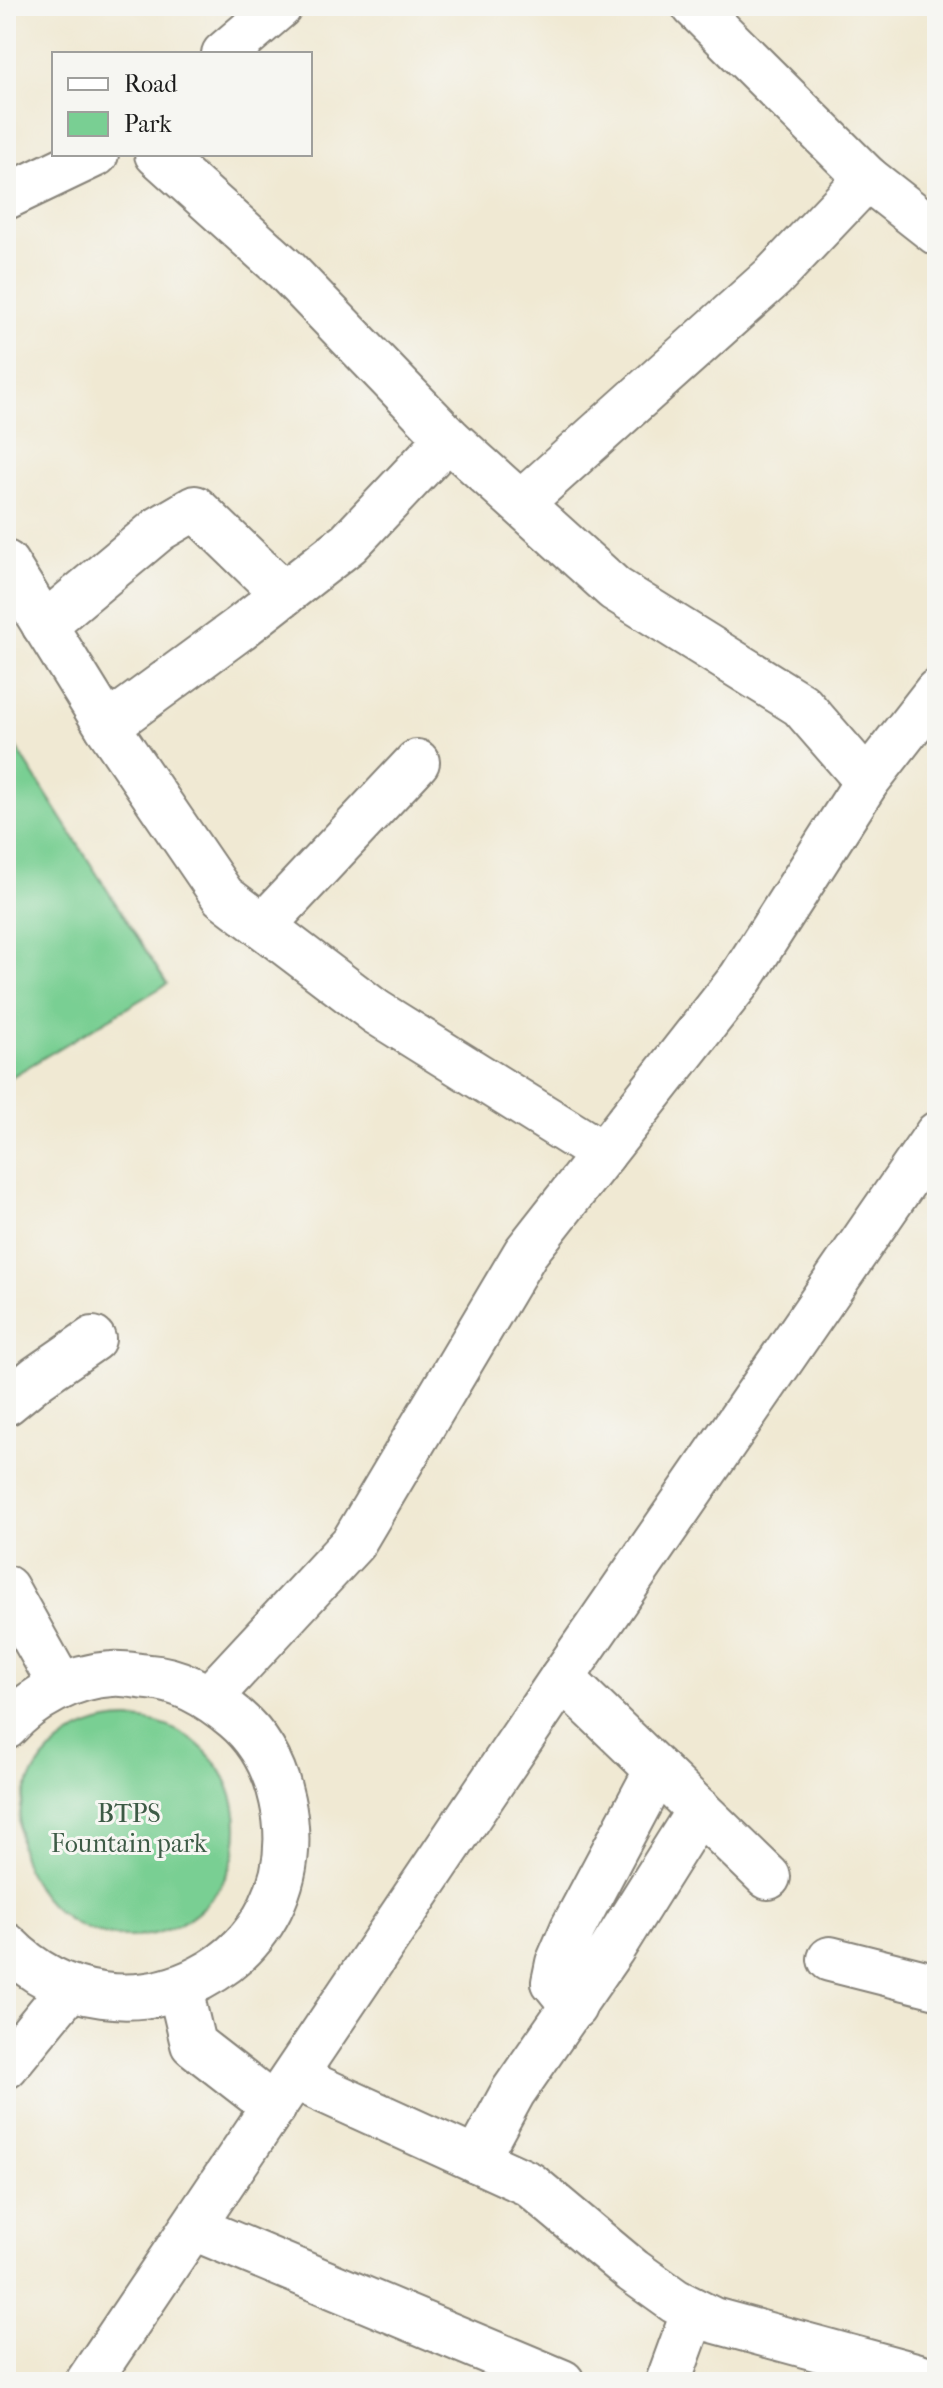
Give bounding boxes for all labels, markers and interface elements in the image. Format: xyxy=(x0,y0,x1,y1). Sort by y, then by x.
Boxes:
legend xyxy=(52,52,312,156)
text: Road xyxy=(124,70,178,98)
text: Park xyxy=(124,110,172,138)
park label: BTPS Fountain park xyxy=(51,1798,208,1859)

